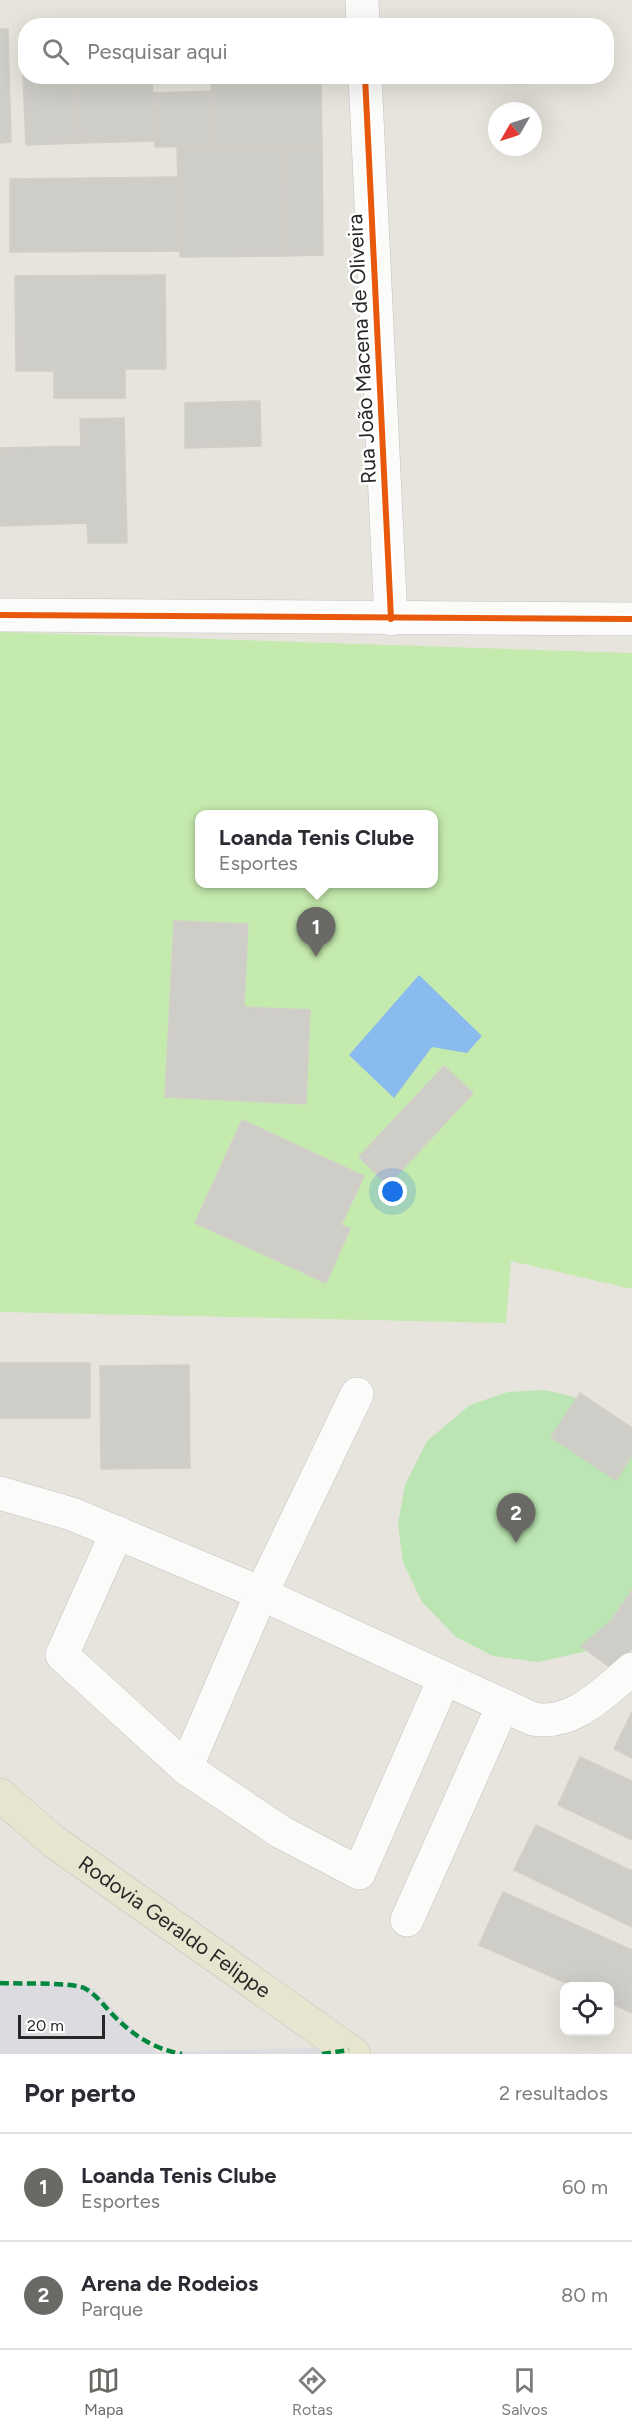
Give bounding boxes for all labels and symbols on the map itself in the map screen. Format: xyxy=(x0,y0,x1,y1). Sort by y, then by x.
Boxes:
north arrow xyxy=(488,102,542,156)
street label: Rua João Macena de Oliveira xyxy=(342,213,381,485)
pin: 1 xyxy=(296,908,336,957)
your location xyxy=(378,1177,407,1206)
pin: 2 xyxy=(496,1494,536,1543)
street label: Rodovia Geraldo Felippe xyxy=(74,1850,276,2003)
scale bar xyxy=(18,2012,105,2040)

